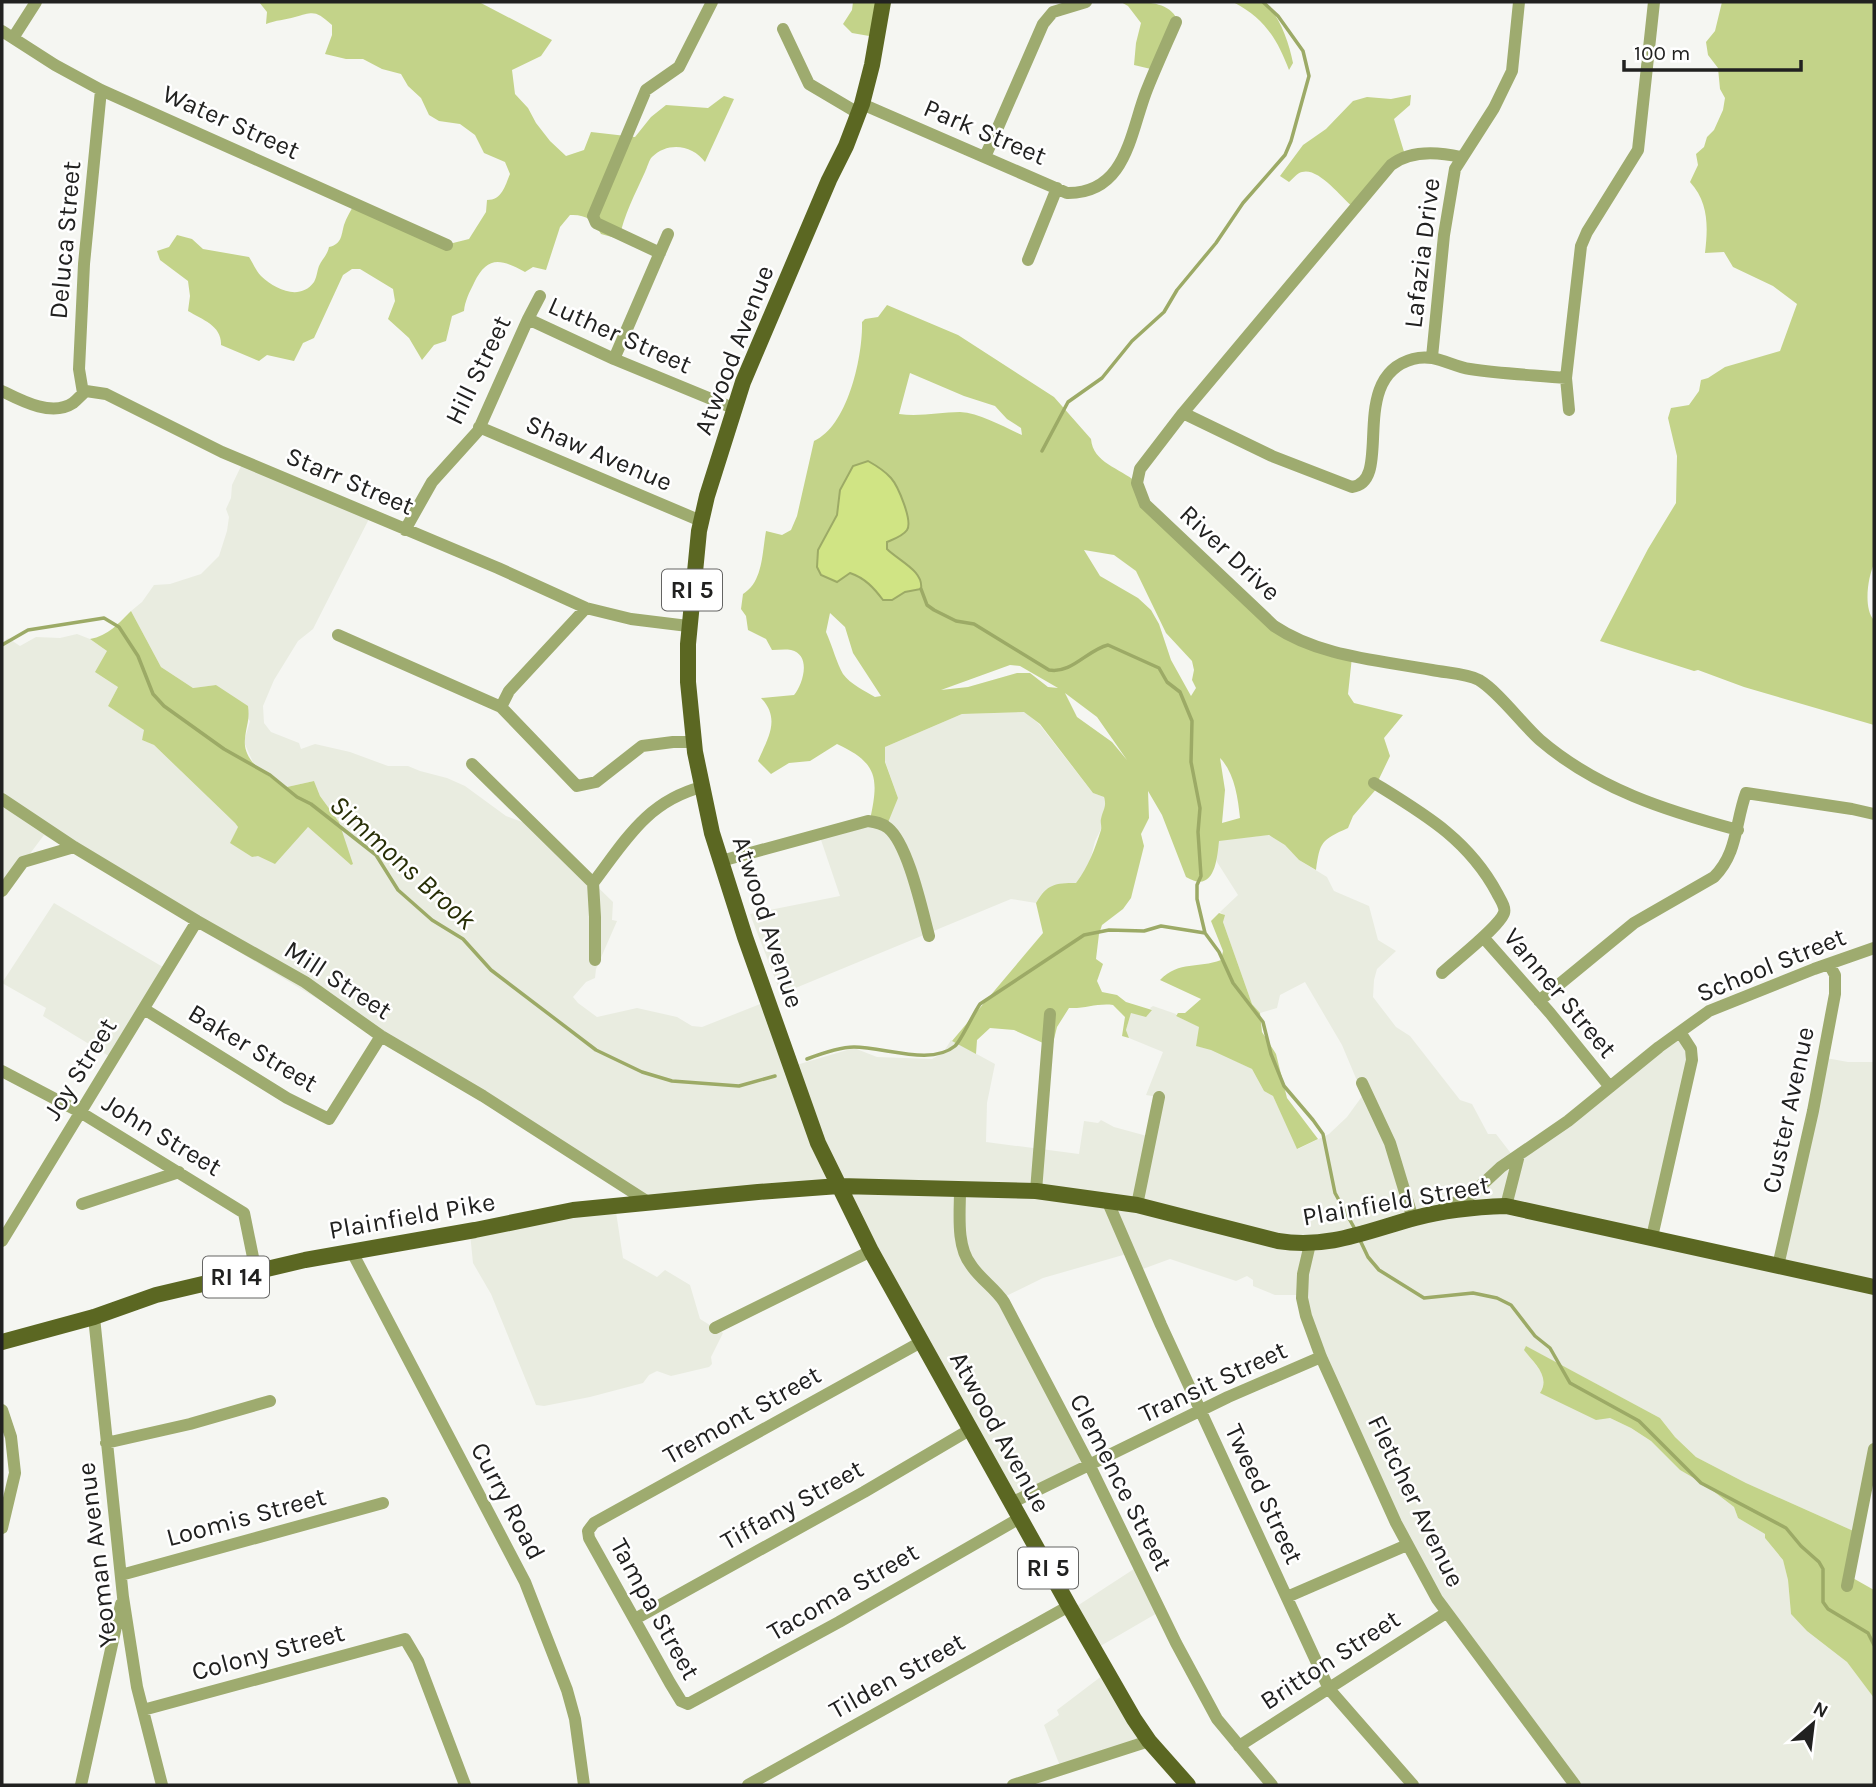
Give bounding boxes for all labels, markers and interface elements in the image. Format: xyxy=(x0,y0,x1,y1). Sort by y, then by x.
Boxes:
scale bar xyxy=(1624,28,1801,72)
text: 100 m xyxy=(1634,41,1691,65)
street label: Water Street xyxy=(158,78,305,166)
street label: Park Street xyxy=(919,92,1051,172)
street label: Deluca Street xyxy=(43,159,87,320)
street label: Lafazia Drive xyxy=(1397,176,1447,330)
street label: Atwood Avenue xyxy=(687,261,781,439)
street label: Luther Street xyxy=(544,290,697,380)
street label: Hill Street xyxy=(438,310,518,429)
street label: Shaw Avenue xyxy=(521,408,677,498)
street label: Starr Street xyxy=(281,440,419,522)
street label: River Drive xyxy=(1173,499,1287,607)
road number: RI 5 xyxy=(662,570,722,610)
water label: Simmons Brook xyxy=(323,788,483,937)
street label: Atwood Avenue xyxy=(726,832,810,1012)
street label: School Street xyxy=(1692,921,1850,1009)
street label: Vanner Street xyxy=(1497,922,1623,1064)
street label: Mill Street xyxy=(278,934,398,1026)
street label: Baker Street xyxy=(183,997,323,1099)
street label: Joy Street xyxy=(37,1012,124,1126)
street label: Custer Avenue xyxy=(1755,1024,1821,1196)
street label: John Street xyxy=(97,1087,227,1183)
street label: Plainfield Street xyxy=(1300,1169,1492,1233)
street label: Plainfield Pike xyxy=(326,1186,498,1246)
road number: RI 14 xyxy=(203,1256,269,1297)
street label: Transit Street xyxy=(1134,1334,1292,1430)
street label: Atwood Avenue xyxy=(943,1346,1057,1518)
street label: Tremont Street xyxy=(658,1359,826,1471)
street label: Clemence Street xyxy=(1063,1388,1179,1576)
street label: Fletcher Avenue xyxy=(1361,1410,1471,1592)
street label: Tweed Street xyxy=(1218,1419,1310,1569)
street label: Curry Road xyxy=(464,1437,552,1565)
street label: Tiffany Street xyxy=(715,1453,869,1557)
street label: Yeoman Avenue xyxy=(70,1461,124,1649)
street label: Loomis Street xyxy=(163,1481,329,1553)
street label: Tampa Street xyxy=(604,1533,707,1685)
street label: Tacoma Street xyxy=(762,1536,924,1648)
road number: RI 5 xyxy=(1018,1548,1078,1588)
street label: Britton Street xyxy=(1254,1603,1406,1717)
street label: Colony Street xyxy=(188,1617,348,1687)
street label: Tilden Street xyxy=(824,1626,970,1726)
north arrow xyxy=(1778,1689,1848,1759)
text: N xyxy=(1809,1697,1832,1723)

